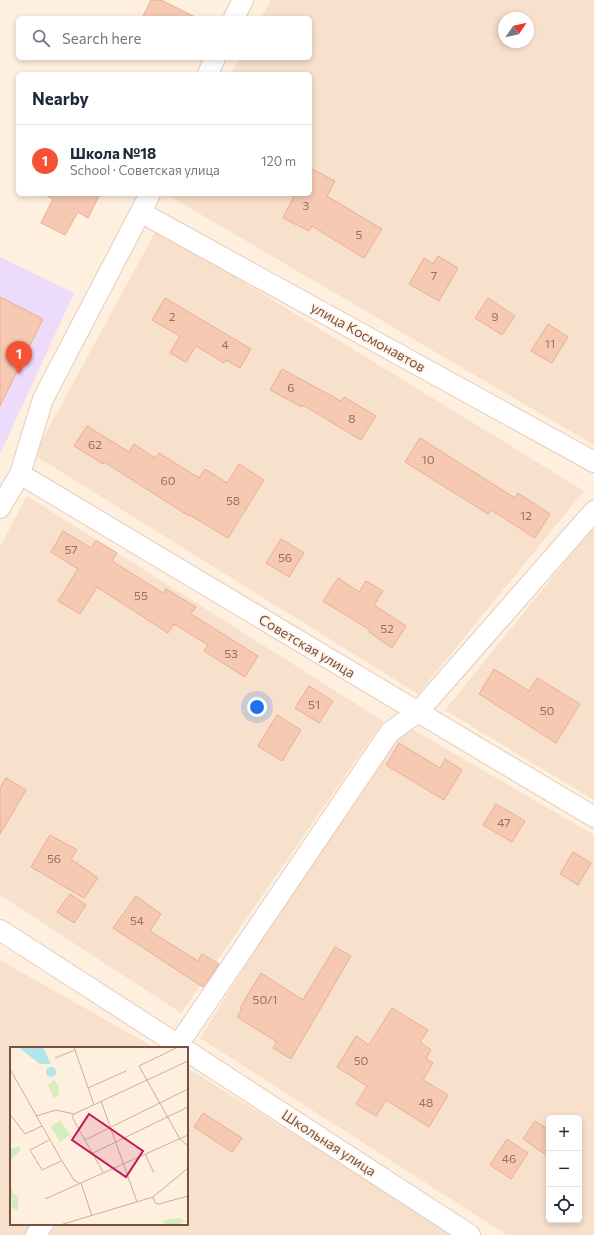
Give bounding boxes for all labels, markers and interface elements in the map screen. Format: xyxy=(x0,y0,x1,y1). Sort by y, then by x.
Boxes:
north arrow xyxy=(498,12,534,48)
search box xyxy=(16,16,312,60)
icon: search xyxy=(30,27,52,49)
text: Search here xyxy=(62,29,141,47)
text: Nearby xyxy=(32,88,89,109)
text: Школа №18 xyxy=(70,144,156,162)
text: 1 xyxy=(42,153,48,169)
text: 120 m xyxy=(261,153,296,169)
text: School · Советская улица xyxy=(70,162,220,178)
house number: 3 xyxy=(303,198,310,212)
house number: 5 xyxy=(356,227,363,241)
house number: 7 xyxy=(431,268,437,282)
street label: улица Космонавтов xyxy=(308,298,429,375)
house number: 2 xyxy=(169,309,176,323)
house number: 9 xyxy=(491,309,499,323)
house number: 11 xyxy=(545,336,555,350)
house number: 4 xyxy=(221,337,229,351)
pin: 1 xyxy=(6,341,32,374)
house number: 6 xyxy=(287,380,295,394)
house number: 8 xyxy=(348,411,356,425)
house number: 62 xyxy=(88,437,102,451)
house number: 10 xyxy=(422,452,435,466)
house number: 60 xyxy=(160,473,176,487)
house number: 58 xyxy=(226,493,240,507)
house number: 12 xyxy=(520,508,532,522)
house number: 57 xyxy=(64,542,78,556)
house number: 56 xyxy=(278,550,292,564)
house number: 55 xyxy=(134,588,148,602)
street label: Советская улица xyxy=(256,610,358,681)
house number: 52 xyxy=(380,621,394,635)
house number: 53 xyxy=(224,646,238,660)
your location xyxy=(247,697,267,717)
house number: 51 xyxy=(308,697,320,711)
house number: 50 xyxy=(540,703,555,717)
house number: 47 xyxy=(497,815,511,829)
house number: 56 xyxy=(47,851,61,865)
house number: 54 xyxy=(130,913,144,927)
house number: 50/1 xyxy=(253,992,277,1006)
inset map xyxy=(10,1047,188,1225)
house number: 50 xyxy=(354,1053,369,1067)
house number: 48 xyxy=(419,1095,433,1109)
street label: Школьная улица xyxy=(279,1106,380,1179)
map controls xyxy=(546,1115,582,1223)
button: + xyxy=(546,1115,582,1151)
house number: 46 xyxy=(502,1151,516,1165)
button: − xyxy=(546,1151,582,1187)
button: locate xyxy=(546,1187,582,1223)

